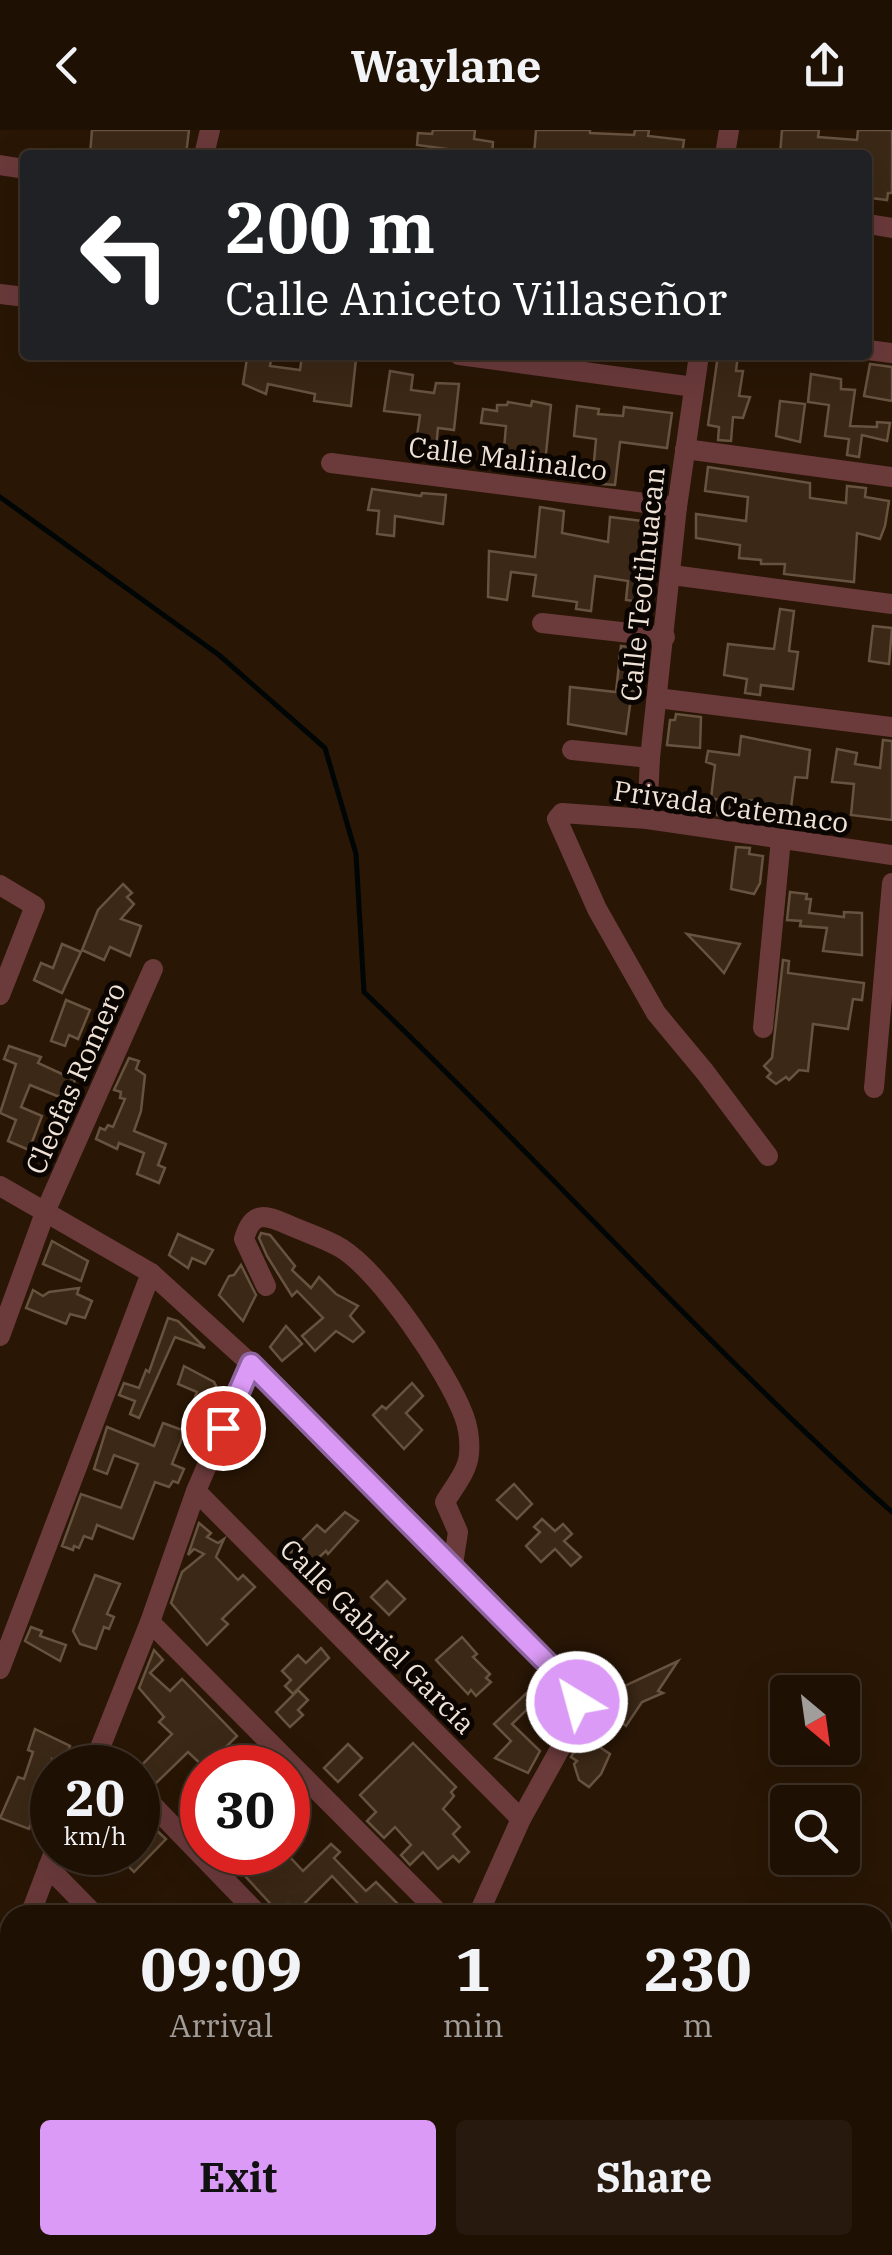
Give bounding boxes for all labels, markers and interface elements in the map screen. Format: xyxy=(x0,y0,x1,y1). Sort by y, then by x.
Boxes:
text: Waylane xyxy=(351,36,541,94)
icon: back xyxy=(40,38,95,93)
icon: share xyxy=(797,38,852,93)
text: 200 m xyxy=(225,181,435,272)
icon: left xyxy=(60,190,190,320)
text: Calle Aniceto Villaseñor xyxy=(225,269,727,327)
street label: Calle Malinalco xyxy=(407,427,609,489)
street label: Calle Teotihuacan xyxy=(611,465,673,703)
street label: Privada Catemaco xyxy=(611,771,851,841)
street label: Cleofas Romero xyxy=(16,976,134,1180)
pin xyxy=(181,1386,266,1471)
icon: arrive xyxy=(196,1401,251,1456)
street label: Calle Gabriel García xyxy=(272,1530,484,1742)
position arrow xyxy=(525,1650,629,1754)
north arrow xyxy=(770,1675,860,1765)
map controls xyxy=(770,1675,860,1875)
speed limit sign: 30 xyxy=(180,1745,310,1875)
text: 20 xyxy=(65,1765,125,1830)
button: search xyxy=(770,1785,860,1875)
text: km/h xyxy=(63,1819,127,1852)
text: 09:09 xyxy=(140,1929,302,2008)
text: 1 xyxy=(455,1929,491,2008)
text: 230 xyxy=(644,1929,752,2008)
text: Arrival xyxy=(169,2004,273,2046)
text: min xyxy=(443,2004,504,2046)
text: m xyxy=(683,2004,713,2046)
button: Exit xyxy=(40,2120,436,2235)
button: Share xyxy=(456,2120,852,2235)

